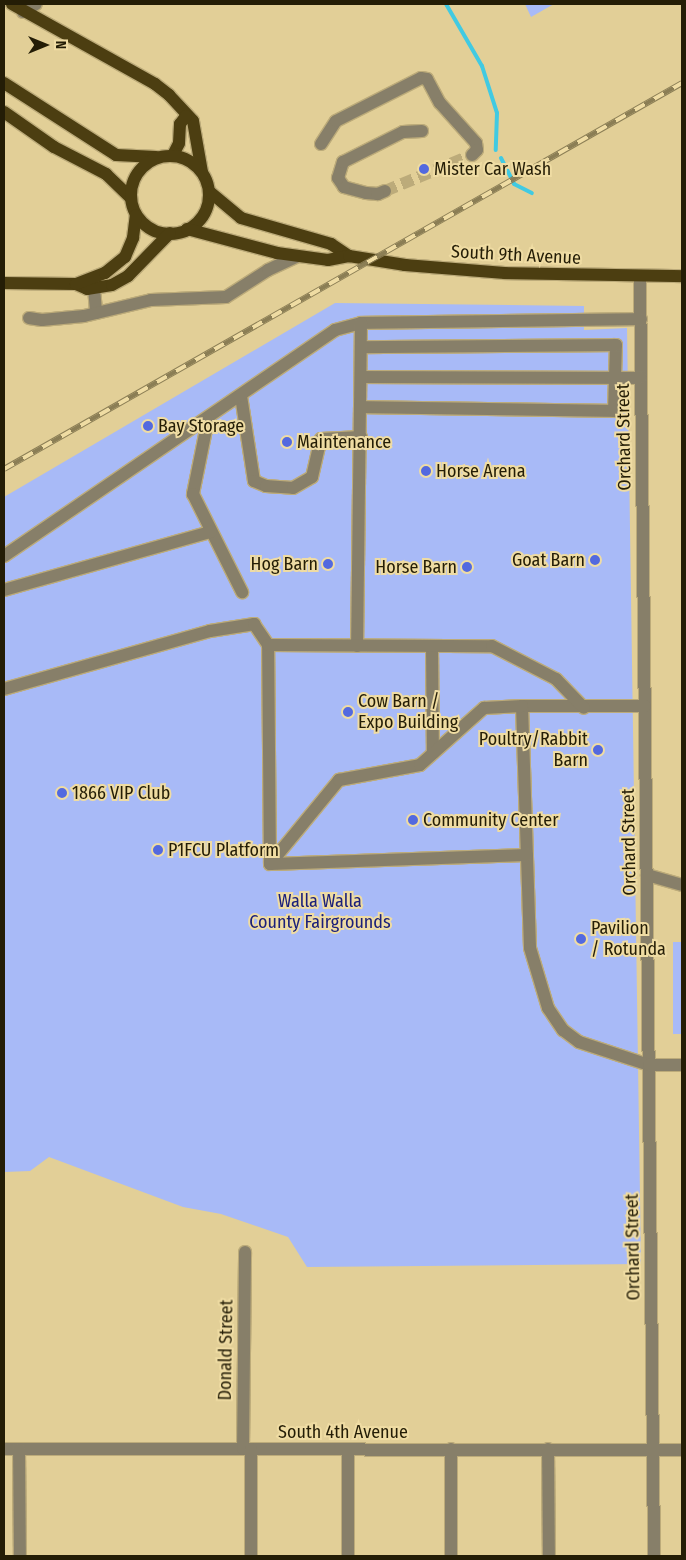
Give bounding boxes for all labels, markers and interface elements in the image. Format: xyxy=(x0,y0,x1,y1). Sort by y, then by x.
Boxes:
north arrow xyxy=(20,20,70,70)
text: N xyxy=(52,41,69,49)
place label: Mister Car Wash xyxy=(434,158,551,180)
marker: Mister Car Wash xyxy=(418,163,430,175)
street label: South 9th Avenue xyxy=(451,241,581,269)
street label: Orchard Street xyxy=(612,383,636,491)
place label: Bay Storage xyxy=(158,415,244,437)
marker: Bay Storage xyxy=(142,420,154,432)
place label: Maintenance xyxy=(297,431,391,453)
marker: Maintenance xyxy=(281,436,293,448)
place label: Horse Arena xyxy=(436,460,526,482)
marker: Horse Arena xyxy=(420,465,432,477)
place label: Goat Barn xyxy=(512,549,585,571)
place label: Hog Barn xyxy=(251,553,318,575)
marker: Goat Barn xyxy=(589,554,601,566)
place label: Horse Barn xyxy=(375,556,457,578)
marker: Hog Barn xyxy=(322,558,334,570)
marker: Horse Barn xyxy=(461,561,473,573)
place label: Cow Barn / Expo Building xyxy=(358,691,458,734)
marker: Cow Barn / Expo Building xyxy=(342,706,354,718)
place label: Poultry/Rabbit Barn xyxy=(479,729,588,772)
marker: Poultry/Rabbit Barn xyxy=(592,744,604,756)
place label: 1866 VIP Club xyxy=(72,782,170,804)
marker: 1866 VIP Club xyxy=(56,787,68,799)
street label: Orchard Street xyxy=(617,788,641,896)
place label: Community Center xyxy=(423,809,558,831)
marker: Community Center xyxy=(407,814,419,826)
place label: P1FCU Platform xyxy=(168,839,279,861)
marker: P1FCU Platform xyxy=(152,844,164,856)
park label: Walla Walla County Fairgrounds xyxy=(249,891,391,934)
place label: Pavilion / Rotunda xyxy=(591,918,666,961)
marker: Pavilion / Rotunda xyxy=(575,933,587,945)
street label: Orchard Street xyxy=(621,1193,645,1301)
street label: Donald Street xyxy=(214,1299,238,1401)
street label: South 4th Avenue xyxy=(278,1421,408,1443)

